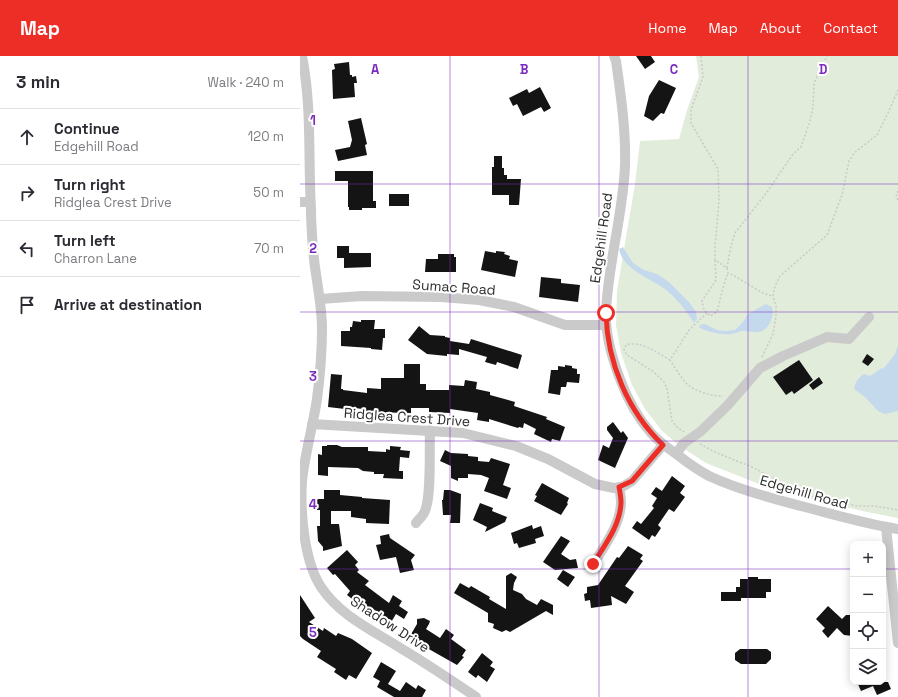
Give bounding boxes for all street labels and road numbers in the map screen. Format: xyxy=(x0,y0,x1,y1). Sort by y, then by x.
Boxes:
street label: Edgehill Road xyxy=(586,192,616,284)
street label: Sumac Road xyxy=(412,275,496,299)
street label: Ridglea Crest Drive xyxy=(343,404,471,430)
street label: Edgehill Road xyxy=(758,471,850,513)
street label: Shadow Drive xyxy=(347,592,433,656)

